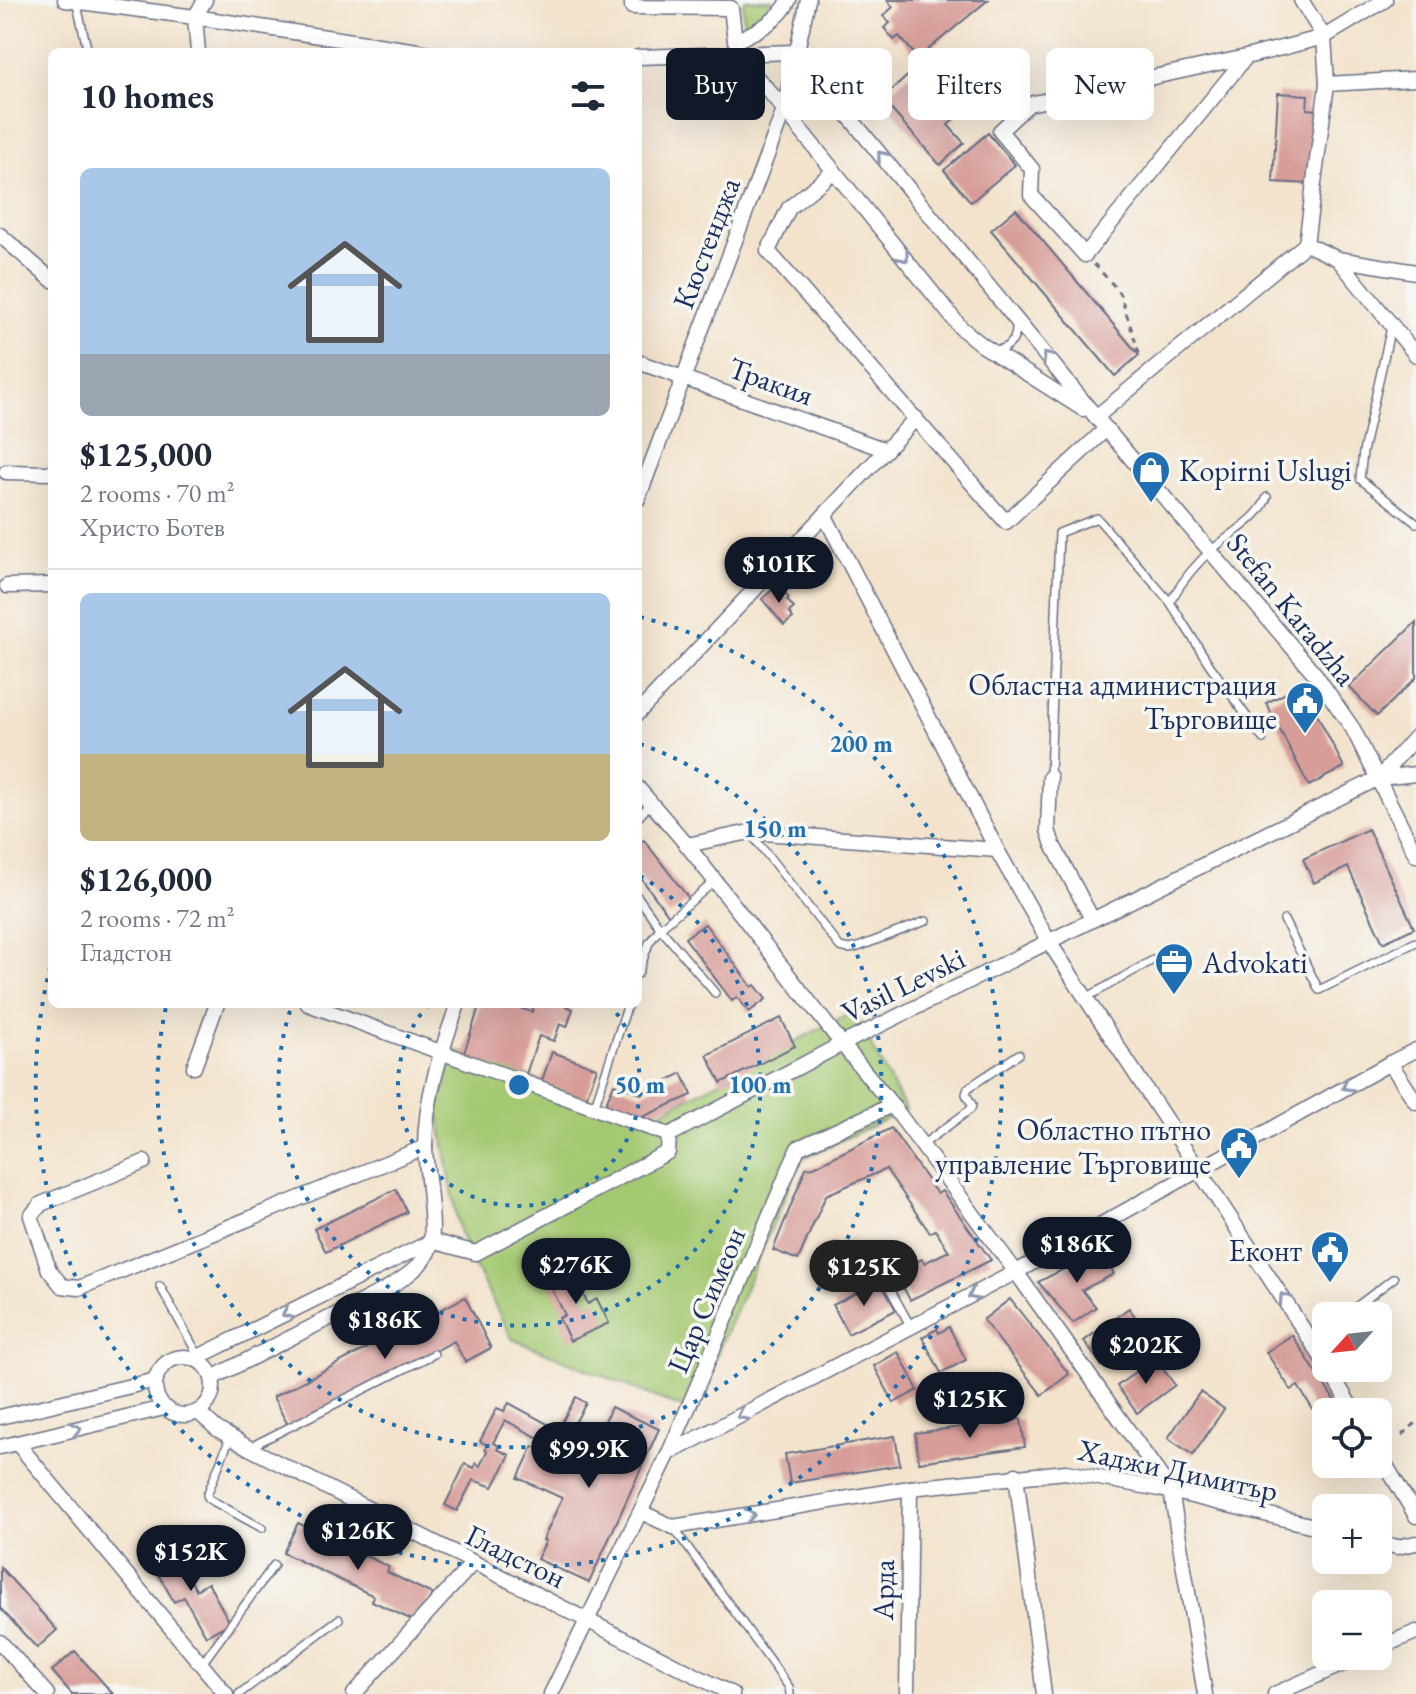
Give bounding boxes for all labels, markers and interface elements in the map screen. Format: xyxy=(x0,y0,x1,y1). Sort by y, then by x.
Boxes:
chip: Buy xyxy=(666,48,765,120)
chip: Rent xyxy=(781,48,892,120)
chip: Filters xyxy=(908,48,1030,120)
chip: New xyxy=(1046,48,1154,120)
text: 10 homes xyxy=(80,74,214,118)
icon: filters xyxy=(566,74,610,118)
one-way arrow xyxy=(877,151,892,165)
street label: Кюстенджа xyxy=(663,172,749,314)
icon: home xyxy=(273,220,417,364)
one-way arrow xyxy=(894,248,909,262)
street label: Тракия xyxy=(723,348,819,414)
one-way arrow xyxy=(1042,351,1057,366)
text: $125,000 xyxy=(80,432,212,476)
shop icon: Kopirni Uslugi xyxy=(1130,449,1172,504)
place label: Kopirni Uslugi xyxy=(1179,451,1352,490)
text: 2 rooms · 70 m² xyxy=(80,476,235,510)
text: Христо Ботев xyxy=(80,510,225,544)
street label: Stefan Karadzha xyxy=(1218,524,1366,694)
pin: $101K xyxy=(723,537,835,605)
text: $101K xyxy=(742,546,816,580)
icon: home xyxy=(273,645,417,789)
place label: Областна администрация Търговище xyxy=(968,665,1277,738)
public building icon: Областна администрация Търговище xyxy=(1284,680,1326,735)
text: 200 m xyxy=(829,728,893,759)
text: 150 m xyxy=(743,813,807,844)
text: $126,000 xyxy=(80,857,212,901)
text: 2 rooms · 72 m² xyxy=(80,901,235,935)
text: Гладстон xyxy=(80,935,172,969)
street label: Vasil Levski xyxy=(835,938,971,1032)
office icon: Advokati xyxy=(1153,941,1195,996)
place label: Advokati xyxy=(1201,943,1308,982)
text: 50 m xyxy=(615,1069,665,1100)
text: 100 m xyxy=(728,1069,792,1100)
centre of rings xyxy=(505,1071,533,1099)
one-way arrow xyxy=(1341,1077,1355,1092)
place label: Областно пътно управление Търговище xyxy=(935,1110,1211,1183)
public building icon: Областно пътно управление Търговище xyxy=(1218,1125,1260,1180)
pin: $186K xyxy=(1021,1217,1133,1285)
street label: Цар Симеон xyxy=(658,1221,754,1379)
text: $186K xyxy=(1040,1226,1114,1260)
public building icon: Еконт xyxy=(1309,1229,1351,1284)
place label: Еконт xyxy=(1229,1231,1302,1270)
pin: $276K xyxy=(520,1238,632,1306)
pin: $125K xyxy=(808,1240,920,1308)
text: $276K xyxy=(539,1247,613,1281)
text: $125K xyxy=(827,1249,901,1283)
one-way arrow xyxy=(967,1285,981,1300)
pin: $186K xyxy=(329,1293,441,1361)
one-way arrow xyxy=(1279,1293,1294,1307)
text: $186K xyxy=(348,1302,422,1336)
north arrow xyxy=(1312,1302,1392,1382)
map controls xyxy=(1312,1302,1392,1670)
one-way arrow xyxy=(280,1303,295,1319)
pin: $202K xyxy=(1090,1318,1202,1386)
text: $202K xyxy=(1109,1327,1183,1361)
pin: $125K xyxy=(914,1372,1026,1440)
text: $125K xyxy=(933,1381,1007,1415)
button: locate xyxy=(1312,1398,1392,1478)
one-way arrow xyxy=(736,1405,751,1420)
one-way arrow xyxy=(68,1421,82,1438)
pin: $99.9K xyxy=(524,1422,654,1490)
street label: Хаджи Димитър xyxy=(1074,1430,1281,1510)
text: $99.9K xyxy=(549,1431,629,1465)
button: + xyxy=(1312,1494,1392,1574)
pin: $126K xyxy=(302,1504,414,1572)
one-way arrow xyxy=(744,1507,757,1524)
text: $126K xyxy=(321,1513,395,1547)
street label: Гладстон xyxy=(460,1515,572,1597)
pin: $152K xyxy=(135,1525,247,1593)
text: $152K xyxy=(154,1534,228,1568)
street label: Арда xyxy=(863,1559,903,1622)
button: − xyxy=(1312,1590,1392,1670)

